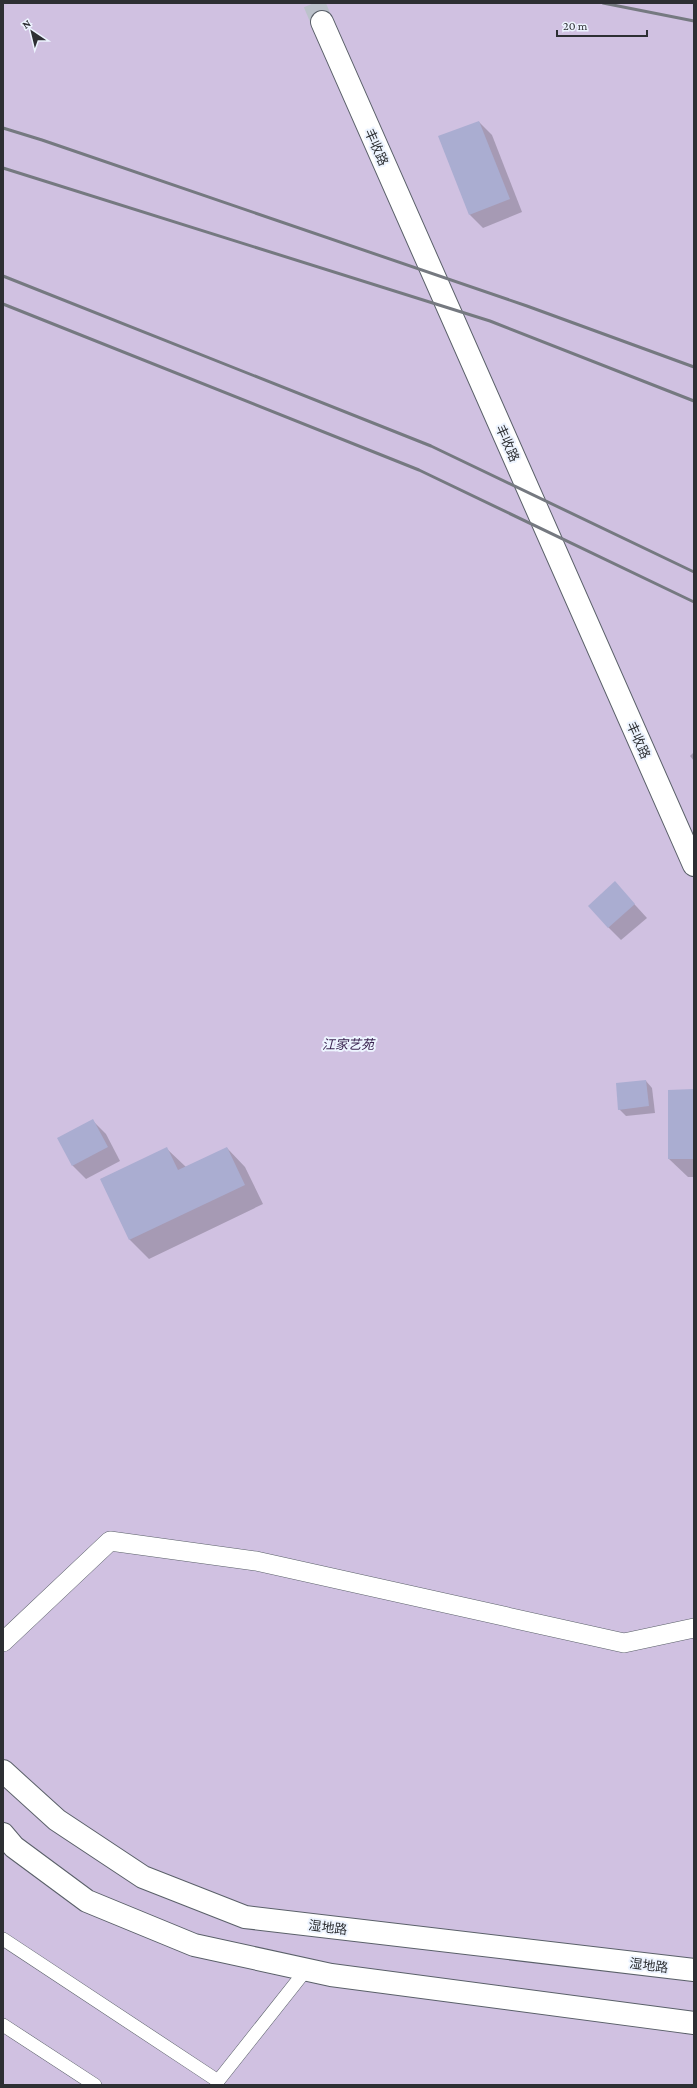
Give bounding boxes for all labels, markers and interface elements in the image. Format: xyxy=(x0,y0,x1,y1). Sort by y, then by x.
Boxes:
north arrow xyxy=(12,12,52,52)
scale bar xyxy=(557,12,647,38)
text: N xyxy=(20,16,33,31)
text: 20 m xyxy=(563,19,588,33)
street label: 丰收路 xyxy=(362,126,391,168)
street label: 丰收路 xyxy=(493,422,522,464)
street label: 丰收路 xyxy=(624,719,653,761)
park label: 江家艺苑 xyxy=(322,1037,376,1052)
street label: 湿地路 xyxy=(308,1918,348,1937)
street label: 湿地路 xyxy=(629,1956,669,1975)

